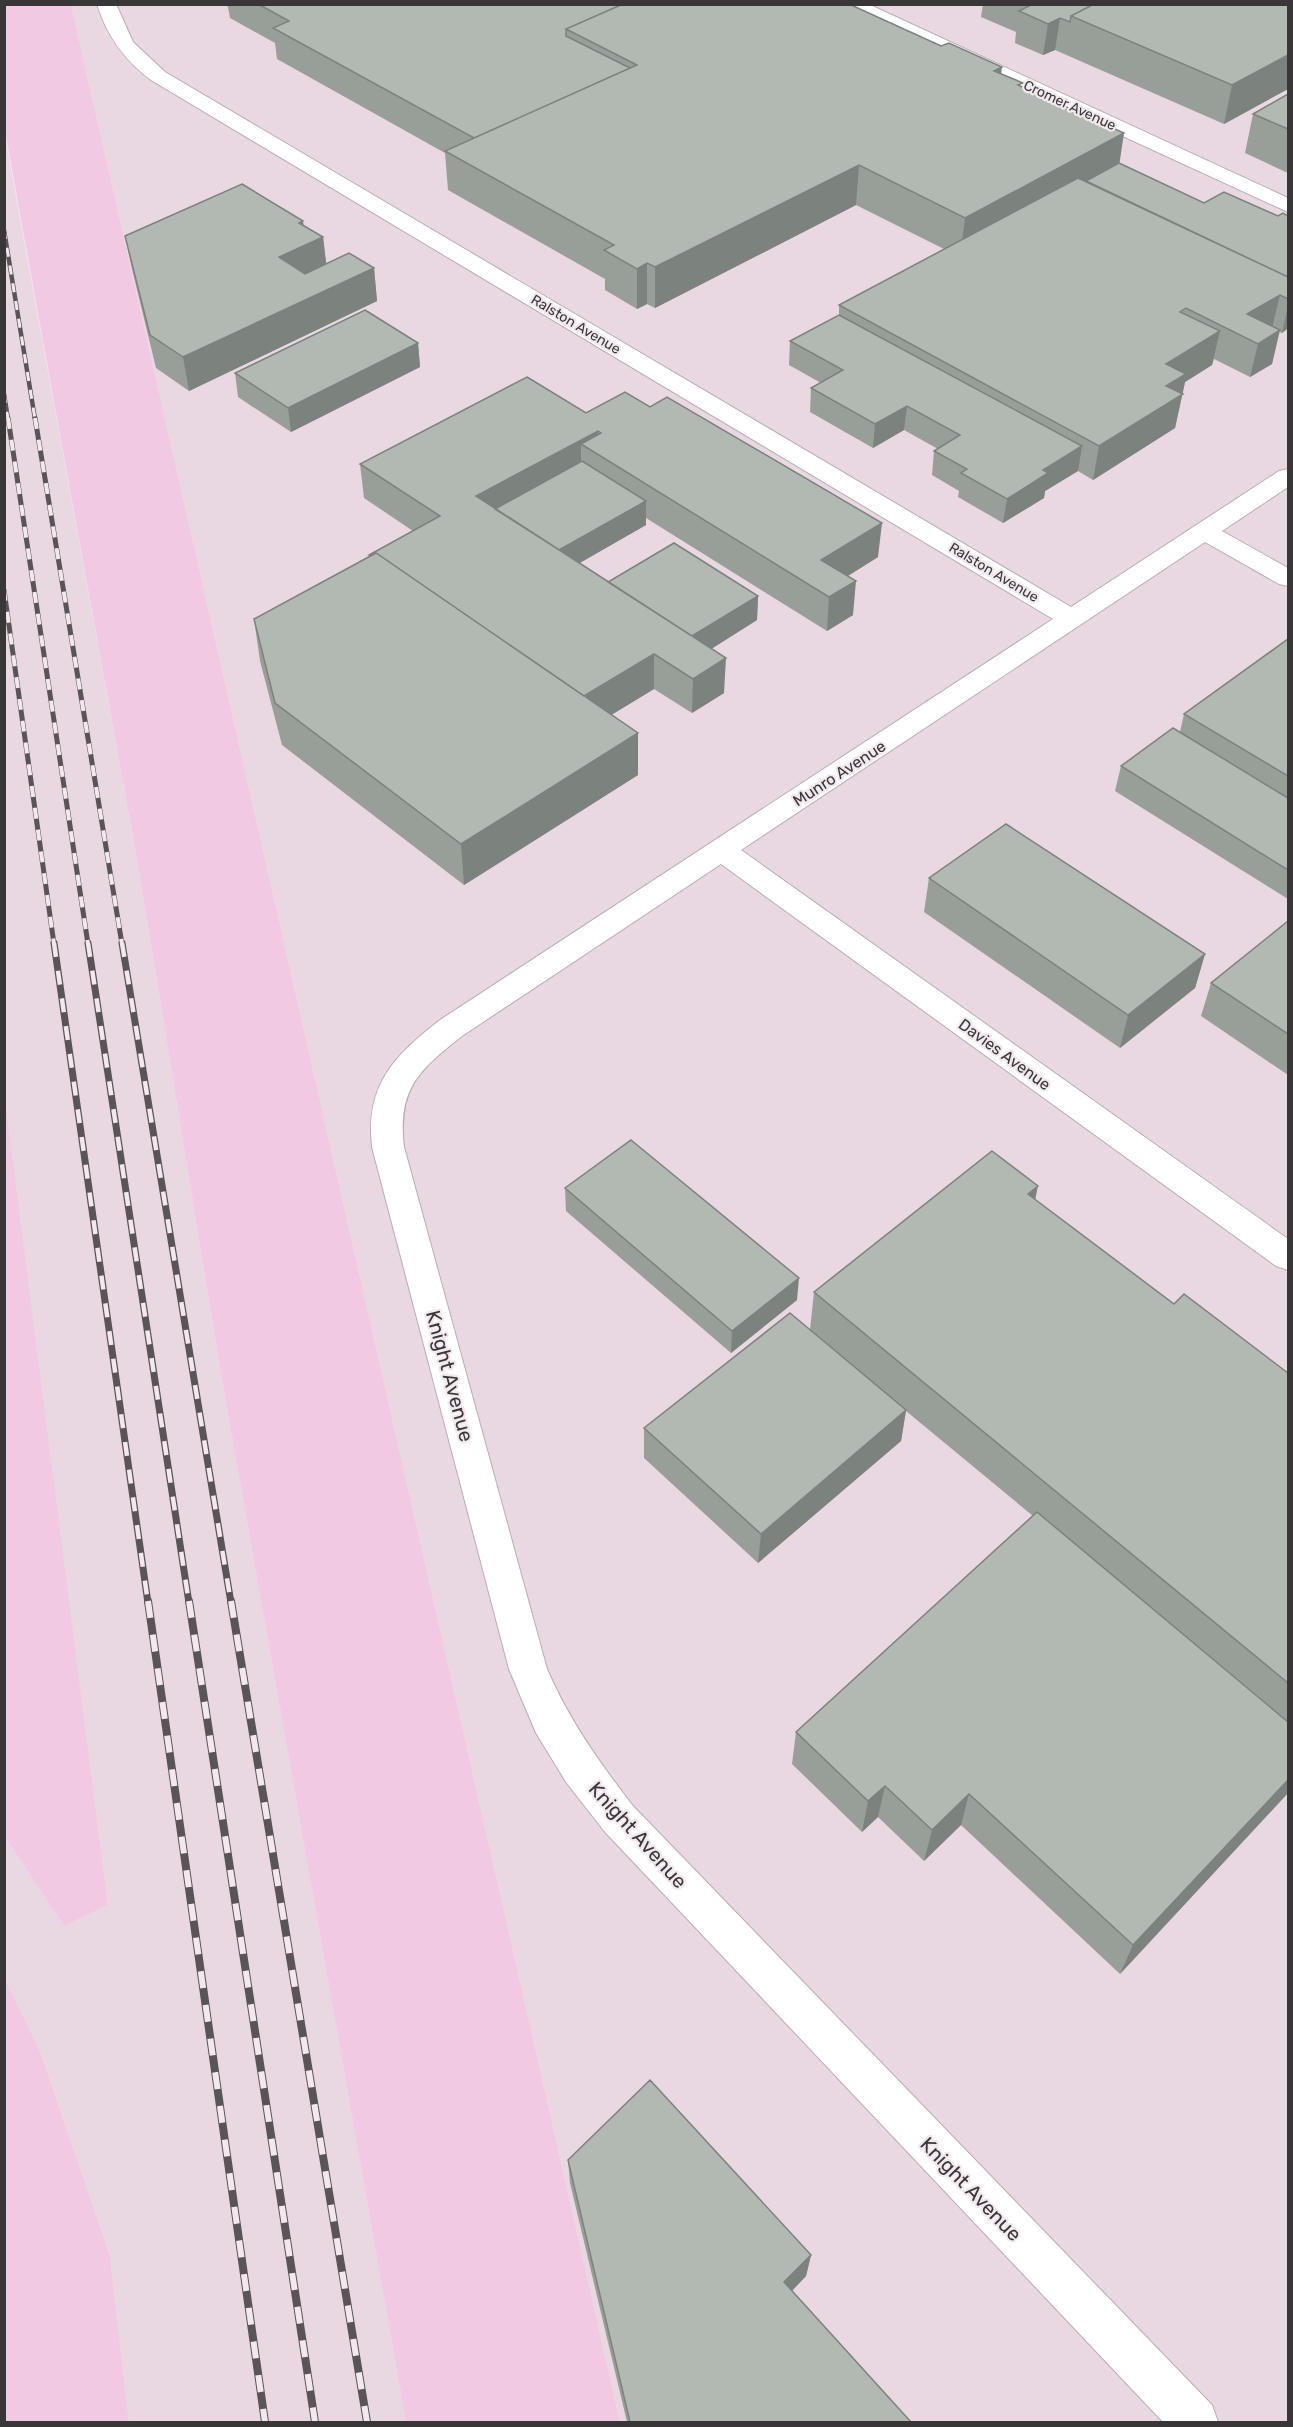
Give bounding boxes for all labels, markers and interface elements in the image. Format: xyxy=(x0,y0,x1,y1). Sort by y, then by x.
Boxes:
street label: Cromer Avenue xyxy=(1021,77,1119,134)
street label: Ralston Avenue xyxy=(528,291,624,358)
street label: Ralston Avenue xyxy=(946,539,1042,606)
street label: Munro Avenue xyxy=(789,736,889,810)
street label: Davies Avenue xyxy=(955,1015,1054,1094)
street label: Knight Avenue xyxy=(421,1308,479,1444)
street label: Knight Avenue xyxy=(584,1777,692,1893)
street label: Knight Avenue xyxy=(915,2132,1027,2246)

